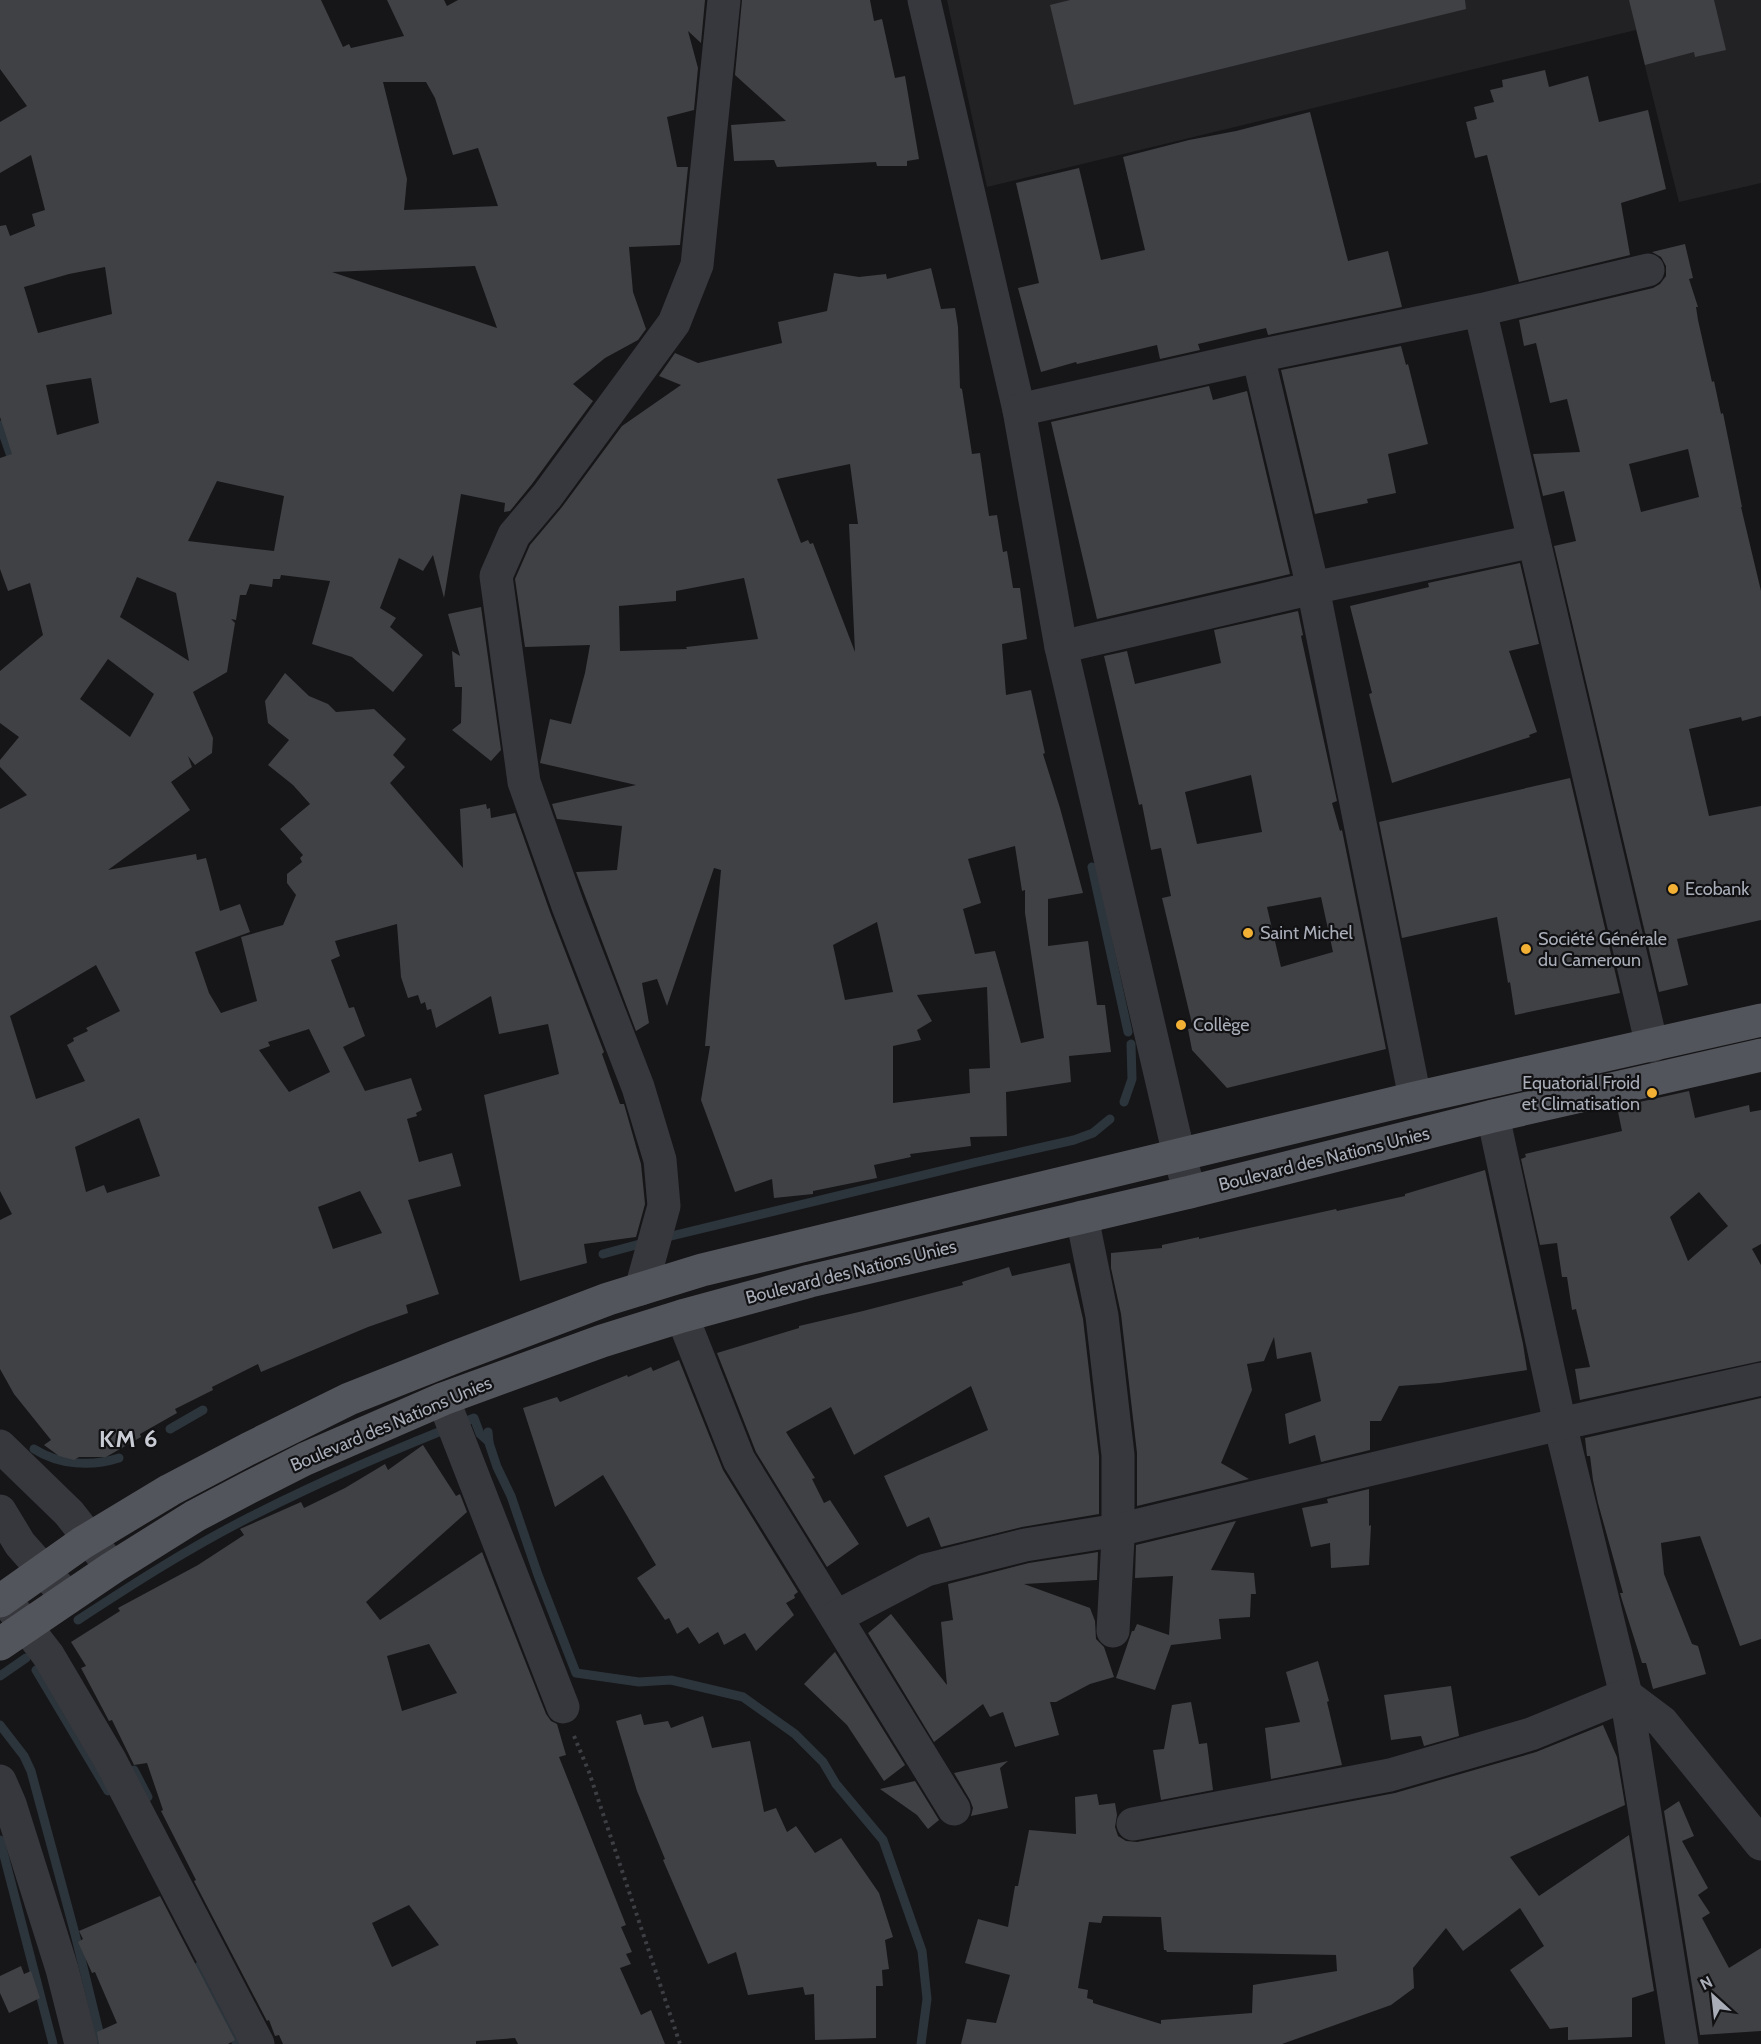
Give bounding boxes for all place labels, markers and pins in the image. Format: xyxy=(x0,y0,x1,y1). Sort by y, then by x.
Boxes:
place label: Ecobank xyxy=(1685,878,1750,900)
marker: Ecobank xyxy=(1666,882,1680,896)
place label: Saint Michel xyxy=(1260,922,1353,944)
marker: Saint Michel xyxy=(1241,926,1255,940)
place label: Société Générale du Cameroun xyxy=(1538,928,1667,971)
marker: Société Générale du Cameroun xyxy=(1519,942,1533,956)
place label: Collège xyxy=(1193,1014,1250,1036)
marker: Collège xyxy=(1174,1018,1188,1032)
place label: Equatorial Froid et Climatisation xyxy=(1522,1072,1640,1115)
marker: Equatorial Froid et Climatisation xyxy=(1645,1086,1659,1100)

